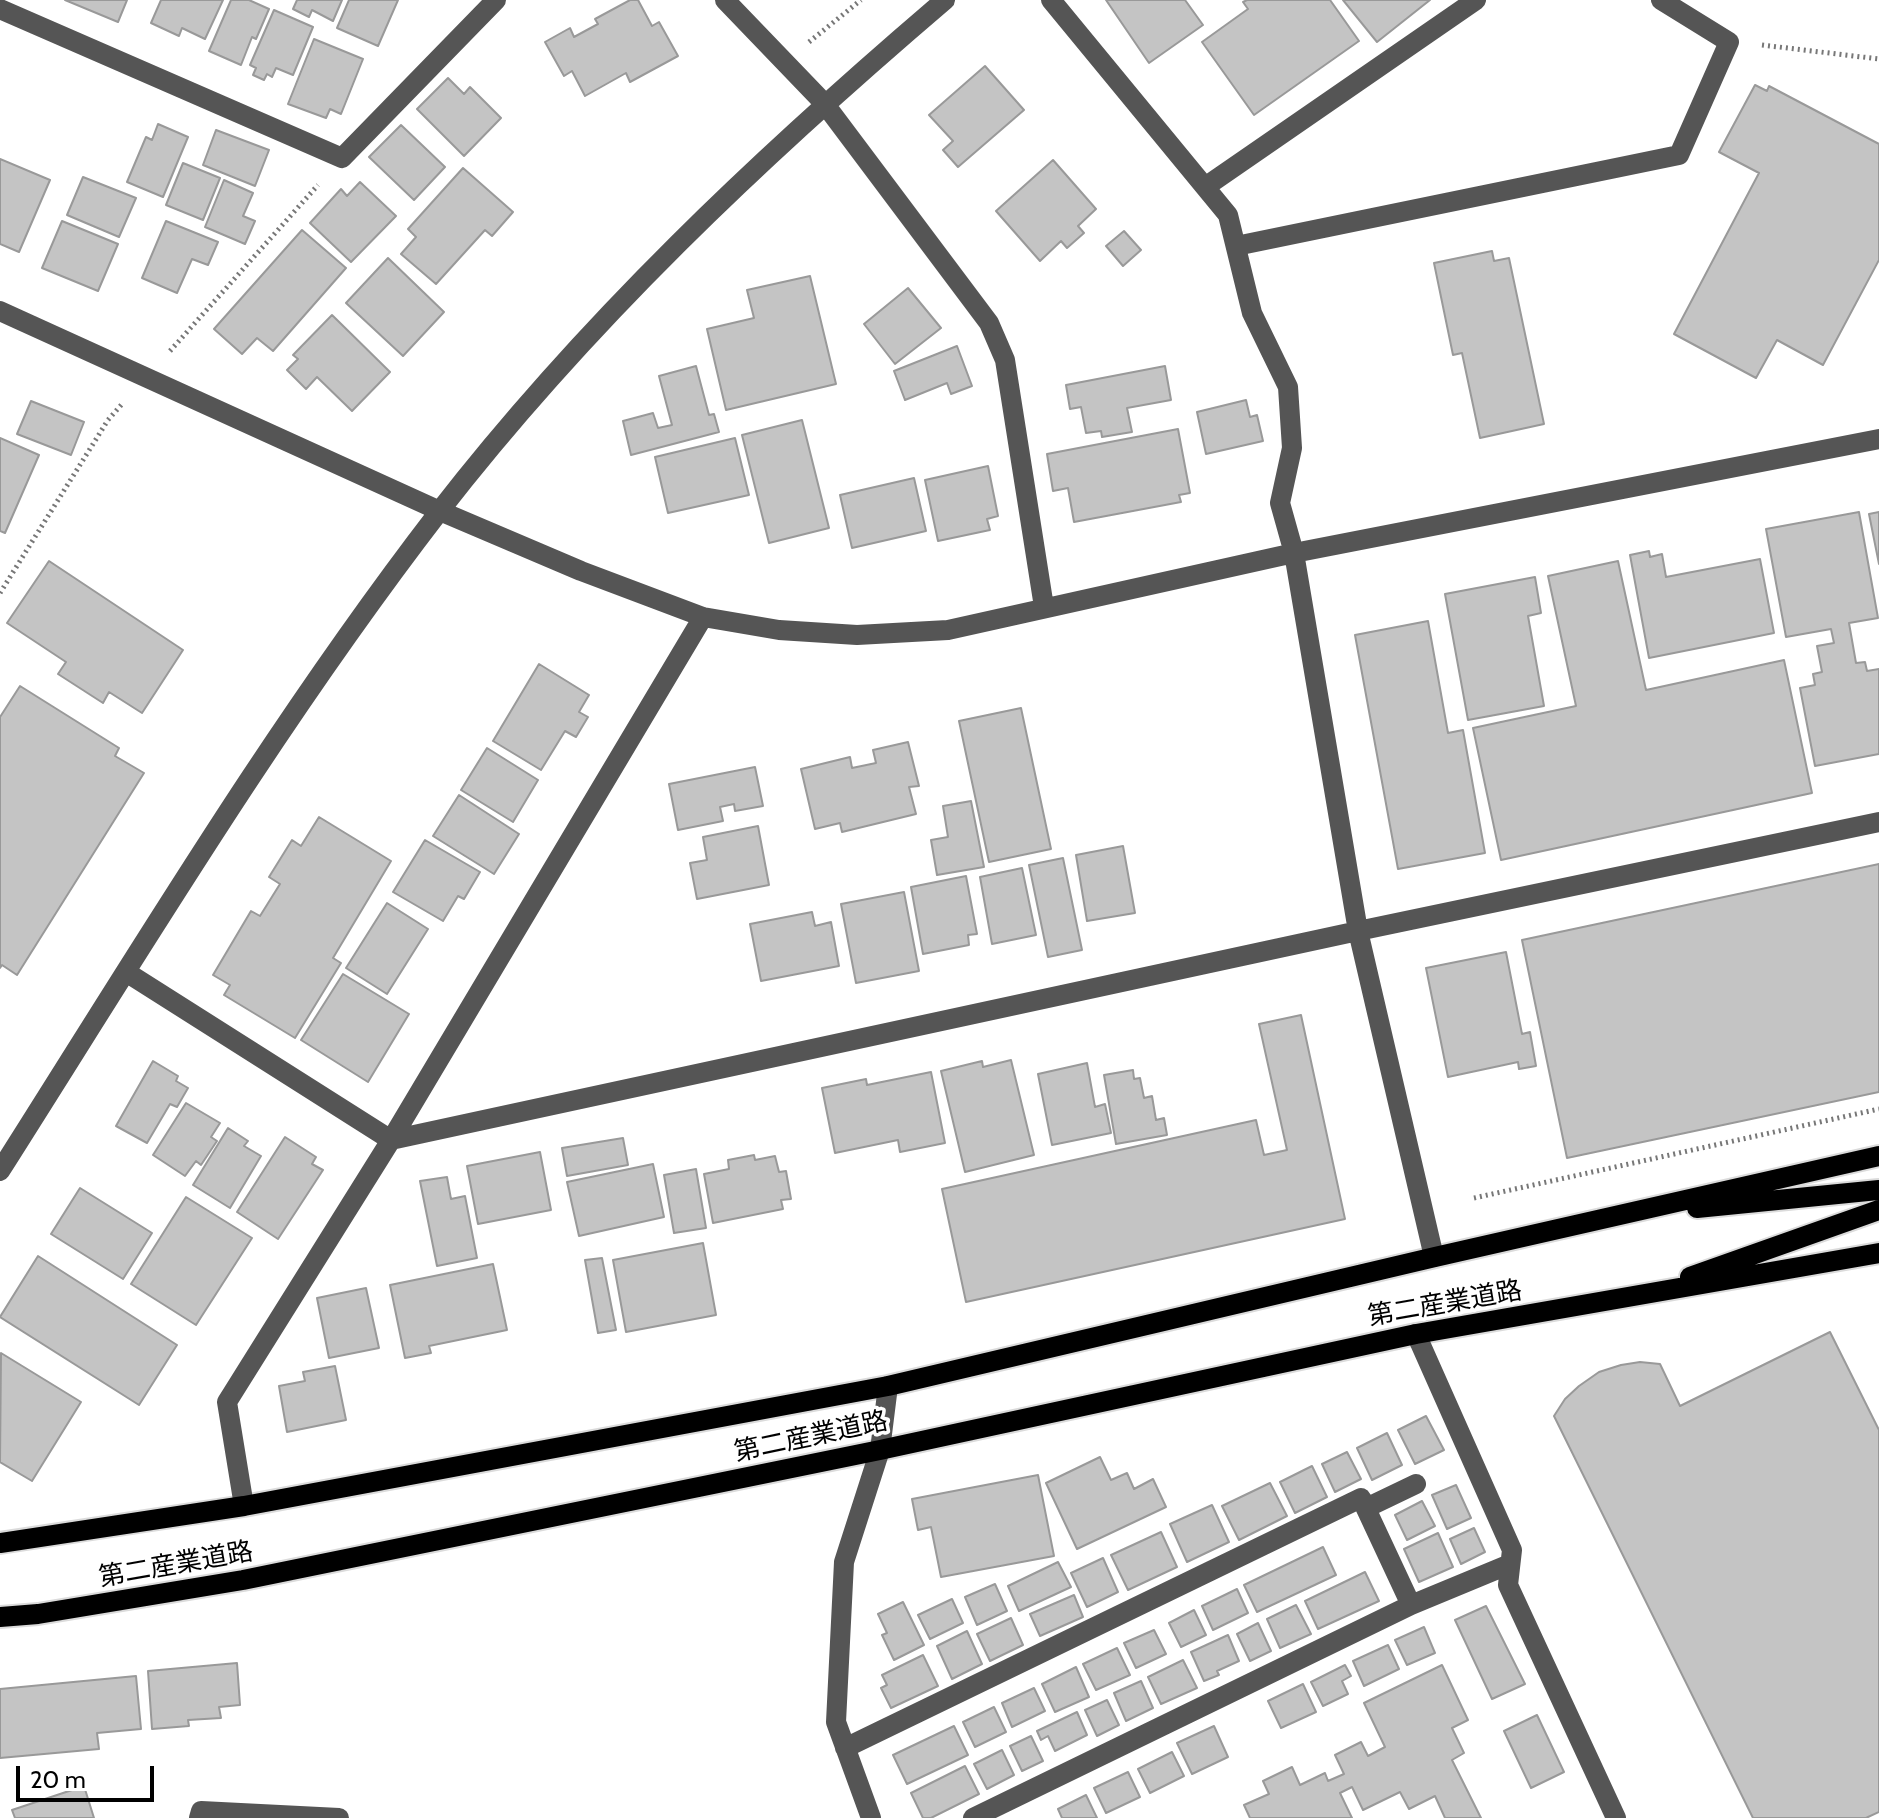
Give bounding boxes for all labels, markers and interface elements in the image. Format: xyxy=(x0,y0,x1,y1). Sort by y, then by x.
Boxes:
street label: 第二産業道路 xyxy=(1365,1275,1525,1333)
street label: 第二産業道路 xyxy=(731,1406,891,1468)
street label: 第二産業道路 xyxy=(96,1536,256,1594)
scale bar xyxy=(20,1750,158,1800)
text: 20 m xyxy=(30,1765,86,1794)

